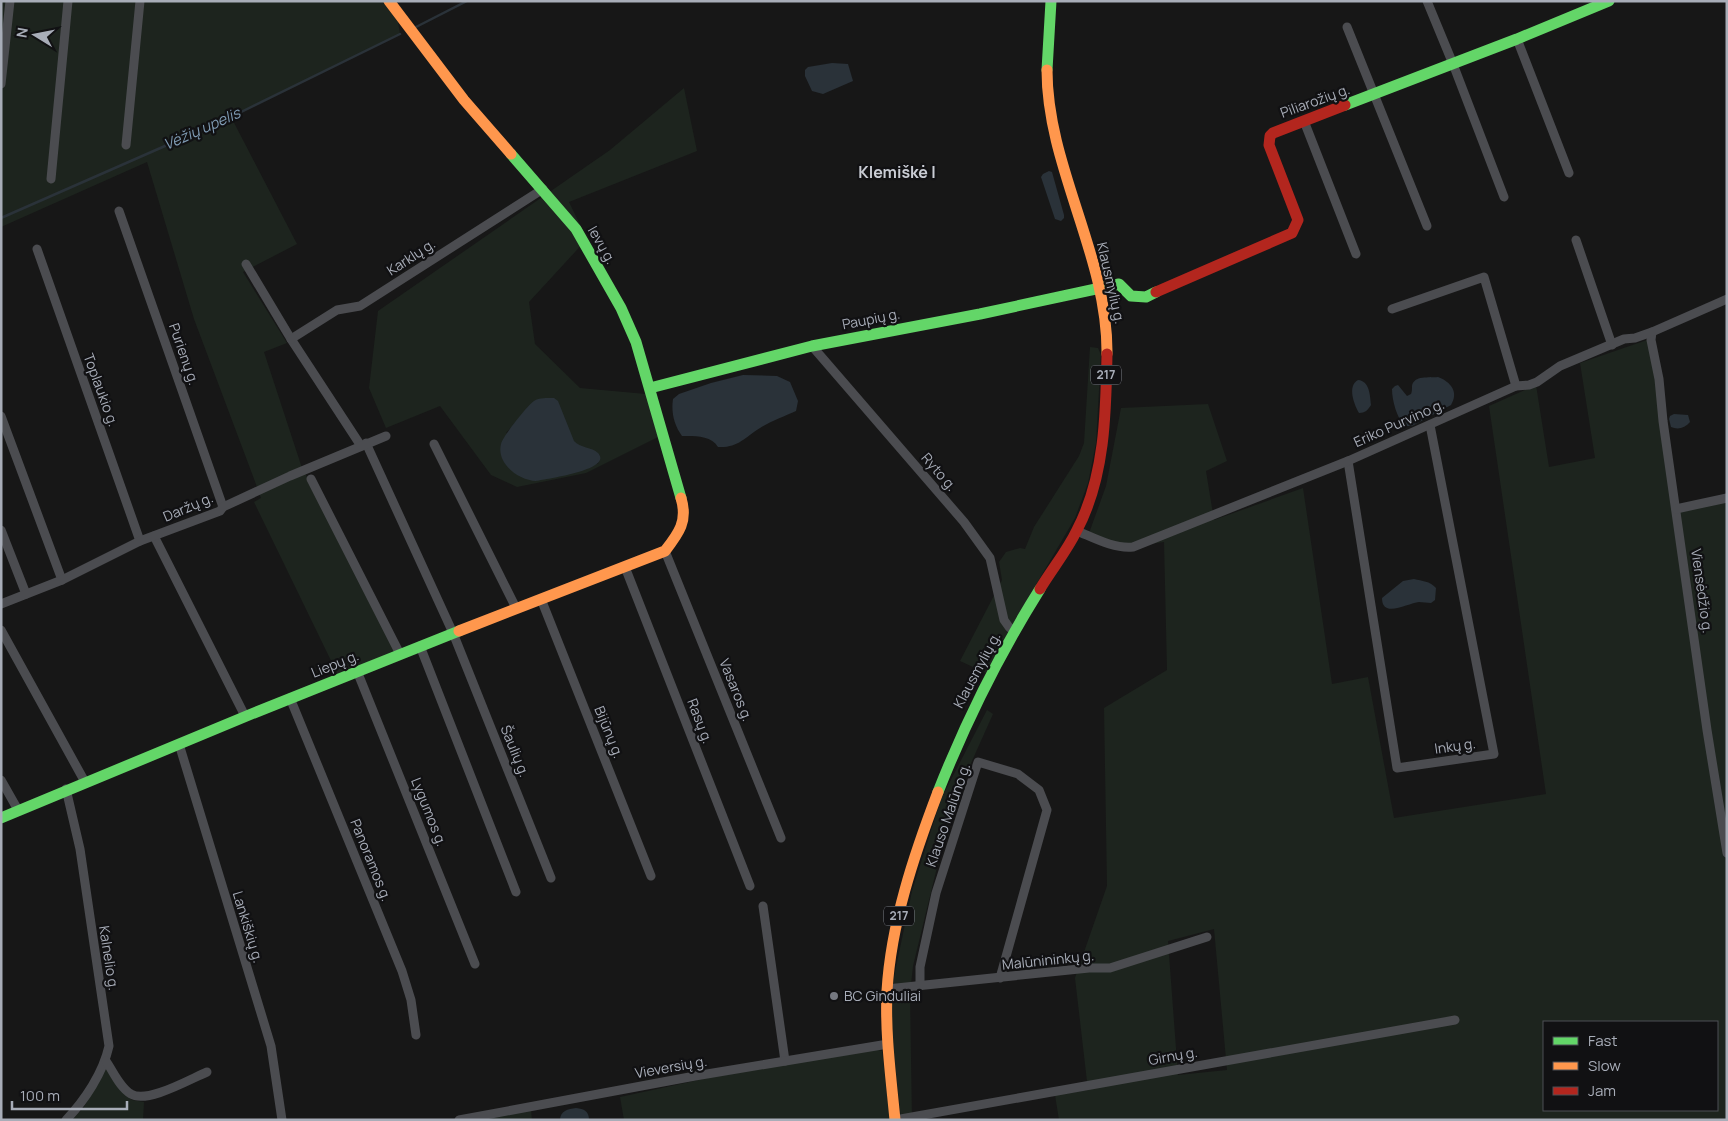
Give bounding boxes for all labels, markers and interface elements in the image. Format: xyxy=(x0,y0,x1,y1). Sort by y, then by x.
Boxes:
north arrow xyxy=(10,10,60,60)
text: N xyxy=(11,26,32,39)
street label: Piliarožių g. xyxy=(1277,79,1352,122)
water label: Vėžių upelis xyxy=(160,102,245,155)
district label: Klemiškė I xyxy=(858,161,936,183)
street label: Ievų g. xyxy=(584,222,621,267)
street label: Karklų g. xyxy=(383,234,439,279)
street label: Klausmylių g. xyxy=(1093,240,1130,326)
street label: Paupių g. xyxy=(840,304,902,333)
street label: Purienų g. xyxy=(165,320,204,387)
street label: Toplaukio g. xyxy=(79,351,123,429)
road number: 217 xyxy=(1091,366,1121,384)
street label: Eriko Purvino g. xyxy=(1350,394,1447,451)
street label: Ryto g. xyxy=(917,448,961,495)
street label: Daržų g. xyxy=(160,488,216,526)
street label: Viensėdžio g. xyxy=(1687,547,1718,634)
street label: Klausmylių g. xyxy=(949,628,1005,711)
street label: Liepų g. xyxy=(308,645,361,682)
street label: Vasaros g. xyxy=(715,656,758,724)
street label: Rasų g. xyxy=(683,696,718,746)
street label: Bijūnų g. xyxy=(590,703,629,761)
street label: Šaulių g. xyxy=(496,722,534,780)
street label: Inkų g. xyxy=(1433,733,1477,758)
street label: Klauso Malūno g. xyxy=(921,760,974,869)
street label: Lygumos g. xyxy=(407,775,452,849)
street label: Panoramos g. xyxy=(346,816,397,904)
street label: Lankiškių g. xyxy=(229,889,268,965)
road number: 217 xyxy=(884,906,914,926)
street label: Kalnelio g. xyxy=(95,924,124,992)
street label: Malūnininkų g. xyxy=(1001,945,1095,974)
place label: BC Ginduliai xyxy=(844,986,921,1005)
marker: BC Ginduliai xyxy=(828,990,840,1002)
legend xyxy=(1543,1021,1718,1111)
text: Fast xyxy=(1588,1030,1617,1051)
street label: Girnų g. xyxy=(1147,1042,1199,1069)
street label: Vieversių g. xyxy=(633,1051,708,1082)
text: Slow xyxy=(1588,1055,1621,1076)
scale bar xyxy=(12,1078,128,1110)
text: Jam xyxy=(1588,1080,1616,1101)
text: 100 m xyxy=(20,1085,60,1106)

